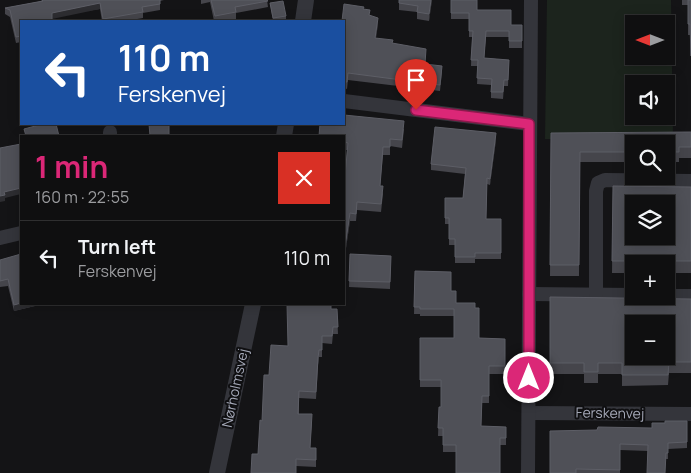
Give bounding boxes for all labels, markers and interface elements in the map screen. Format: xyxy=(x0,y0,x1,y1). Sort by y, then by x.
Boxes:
north arrow xyxy=(625,15,675,65)
map controls xyxy=(625,15,675,365)
text: 110 m xyxy=(118,34,210,82)
icon: left xyxy=(35,40,100,105)
pin xyxy=(395,59,437,110)
icon: arrive xyxy=(402,66,430,94)
button: sound xyxy=(625,75,675,125)
text: Ferskenvej xyxy=(118,79,226,109)
button: search xyxy=(625,135,675,185)
text: 1 min xyxy=(35,146,108,187)
button: close xyxy=(278,152,330,204)
text: 160 m · 22:55 xyxy=(35,186,129,208)
button: layers xyxy=(625,195,675,245)
text: Turn left xyxy=(78,234,156,260)
icon: left xyxy=(35,244,63,272)
text: 110 m xyxy=(284,245,330,271)
button: + xyxy=(625,255,675,305)
text: Ferskenvej xyxy=(78,260,157,282)
button: − xyxy=(625,315,675,365)
street label: Nørholmsvej xyxy=(217,347,252,429)
position arrow xyxy=(502,351,554,403)
street label: Ferskenvej xyxy=(575,402,645,423)

